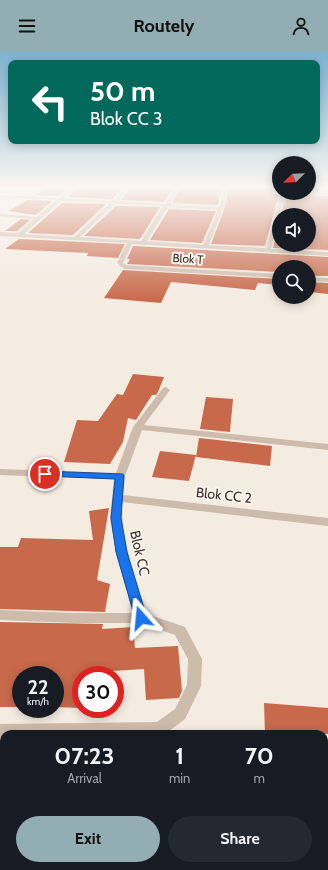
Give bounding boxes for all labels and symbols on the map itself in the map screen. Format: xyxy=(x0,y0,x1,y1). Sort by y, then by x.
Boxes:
north arrow xyxy=(272,156,316,200)
street label: Blok T xyxy=(172,250,205,267)
pin xyxy=(28,457,62,491)
street label: Blok CC 2 xyxy=(195,483,253,507)
street label: Blok CC xyxy=(126,529,154,578)
position arrow xyxy=(120,597,162,639)
speed limit sign: 30 xyxy=(72,666,124,718)

